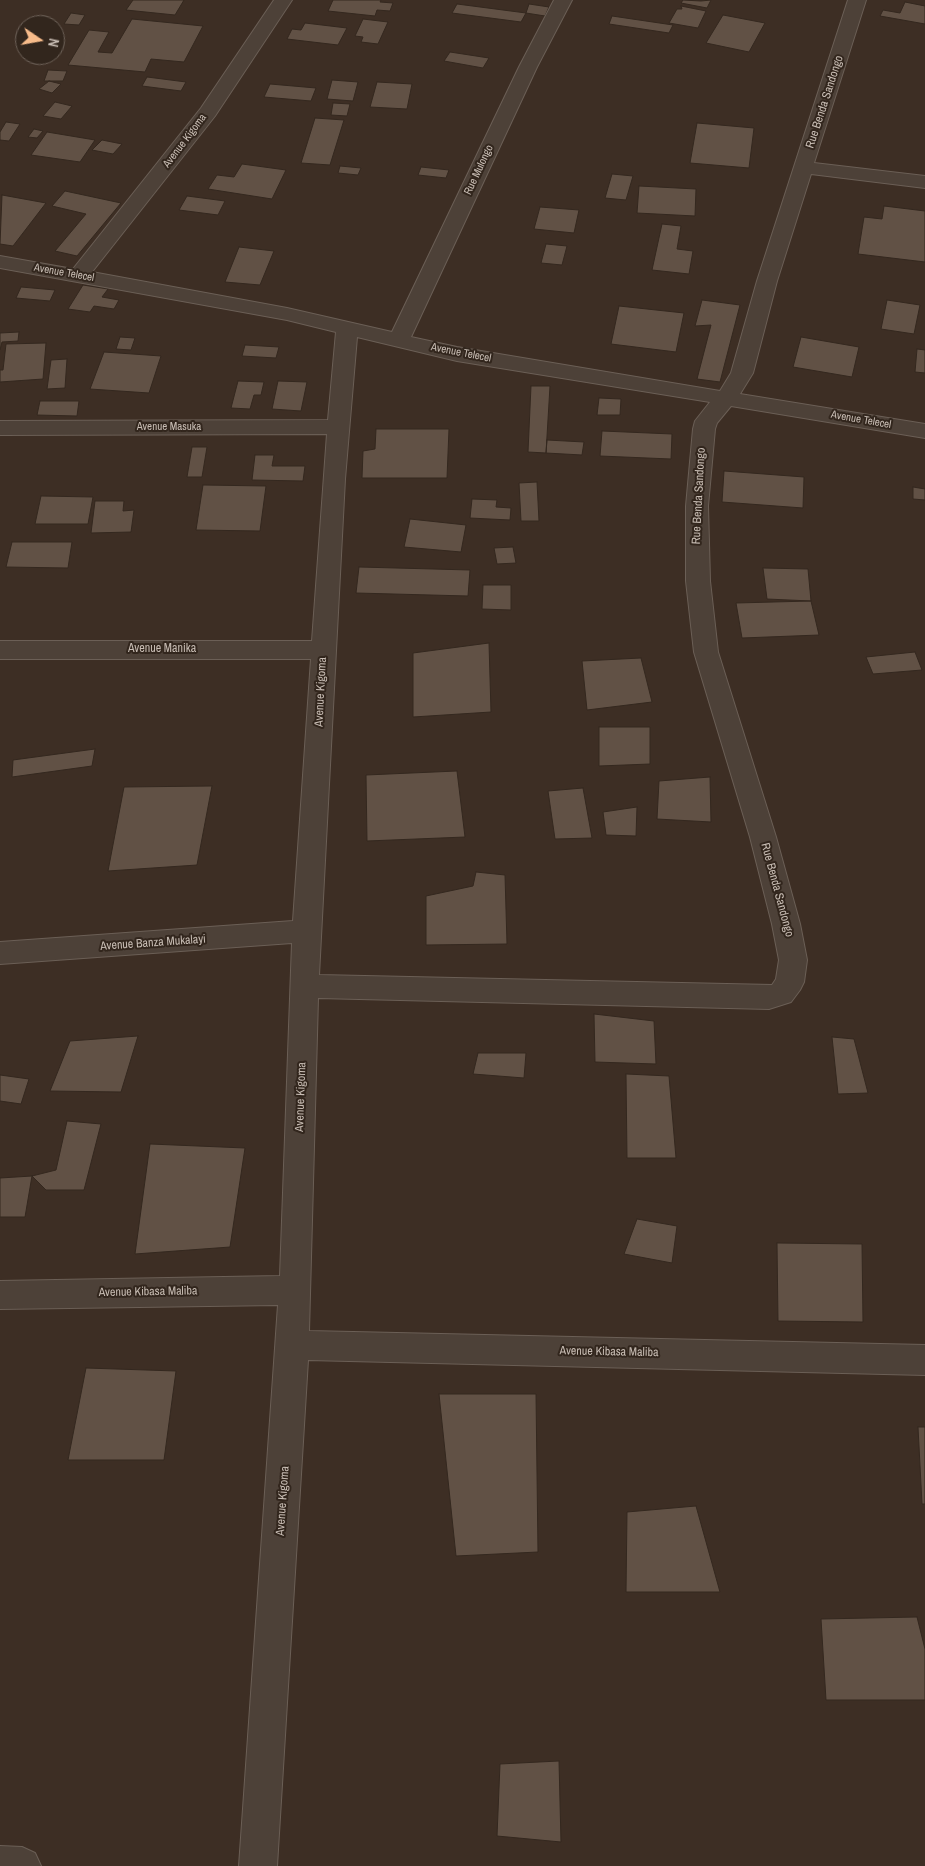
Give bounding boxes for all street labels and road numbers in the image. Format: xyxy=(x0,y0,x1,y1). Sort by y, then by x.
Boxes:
street label: Rue Benda Sandongo xyxy=(803,54,847,150)
street label: Avenue Kigoma xyxy=(160,111,210,171)
street label: Rue Mulongo xyxy=(462,143,496,197)
street label: Avenue Telecel xyxy=(33,261,95,285)
street label: Avenue Telecel xyxy=(430,341,492,365)
street label: Avenue Telecel xyxy=(830,408,892,432)
street label: Avenue Masuka xyxy=(137,420,201,434)
street label: Rue Benda Sandongo xyxy=(689,447,709,545)
street label: Avenue Manika xyxy=(128,642,196,656)
street label: Avenue Kigoma xyxy=(312,657,330,727)
street label: Rue Benda Sandongo xyxy=(758,841,796,939)
street label: Avenue Banza Mukalayi xyxy=(100,932,206,954)
street label: Avenue Kigoma xyxy=(293,1062,309,1132)
street label: Avenue Kibasa Maliba xyxy=(98,1284,198,1300)
street label: Avenue Kibasa Maliba xyxy=(559,1344,659,1360)
street label: Avenue Kigoma xyxy=(273,1466,293,1536)

